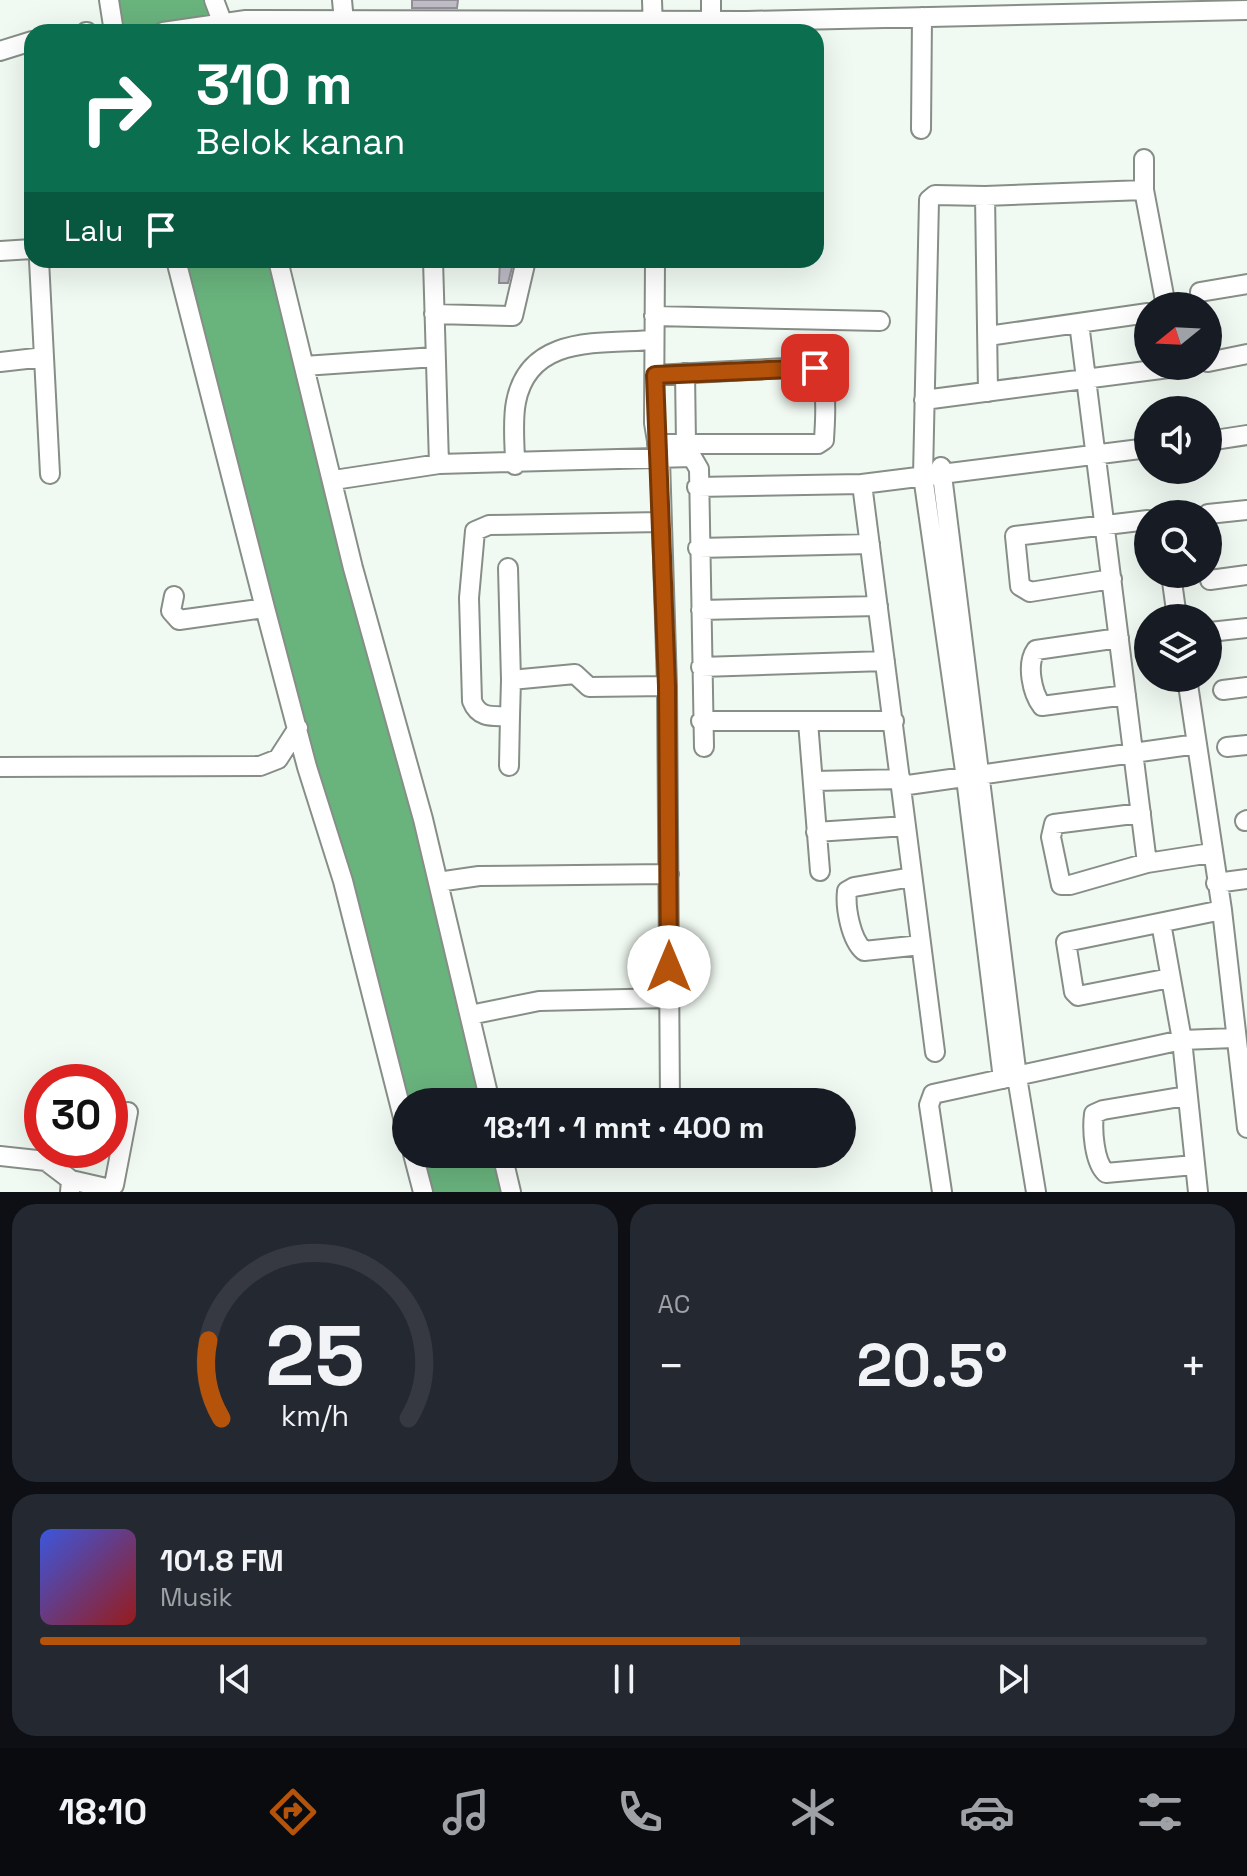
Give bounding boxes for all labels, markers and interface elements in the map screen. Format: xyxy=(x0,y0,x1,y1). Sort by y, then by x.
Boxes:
text: 310 m xyxy=(196,49,353,120)
icon: right xyxy=(64,56,168,160)
text: Belok kanan xyxy=(196,119,405,165)
icon: arrive xyxy=(139,208,183,252)
text: Lalu xyxy=(64,211,123,250)
north arrow xyxy=(1134,292,1222,380)
map controls xyxy=(1134,292,1222,692)
pin xyxy=(781,334,849,402)
icon: arrive xyxy=(793,346,837,390)
button: sound xyxy=(1134,396,1222,484)
button: search xyxy=(1134,500,1222,588)
button: layers xyxy=(1134,604,1222,692)
position arrow xyxy=(627,925,711,1009)
speed limit sign: 30 xyxy=(24,1064,128,1168)
text: 18:11 · 1 mnt · 400 m xyxy=(484,1108,764,1147)
text: AC xyxy=(658,1287,690,1321)
text: 25 xyxy=(265,1303,364,1409)
text: 20.5° xyxy=(857,1327,1008,1404)
text: − xyxy=(658,1338,685,1394)
text: + xyxy=(1180,1338,1207,1394)
text: km/h xyxy=(281,1398,349,1434)
text: 101.8 FM xyxy=(160,1541,284,1580)
text: Musik xyxy=(160,1580,232,1614)
icon: previous xyxy=(213,1657,257,1701)
icon: pause xyxy=(602,1657,646,1701)
icon: next xyxy=(991,1657,1035,1701)
icon: directions xyxy=(265,1784,321,1840)
icon: music xyxy=(438,1784,494,1840)
icon: phone xyxy=(612,1784,668,1840)
icon: climate xyxy=(785,1784,841,1840)
icon: car xyxy=(959,1784,1015,1840)
icon: filters xyxy=(1132,1784,1188,1840)
text: 18:10 xyxy=(59,1789,147,1835)

